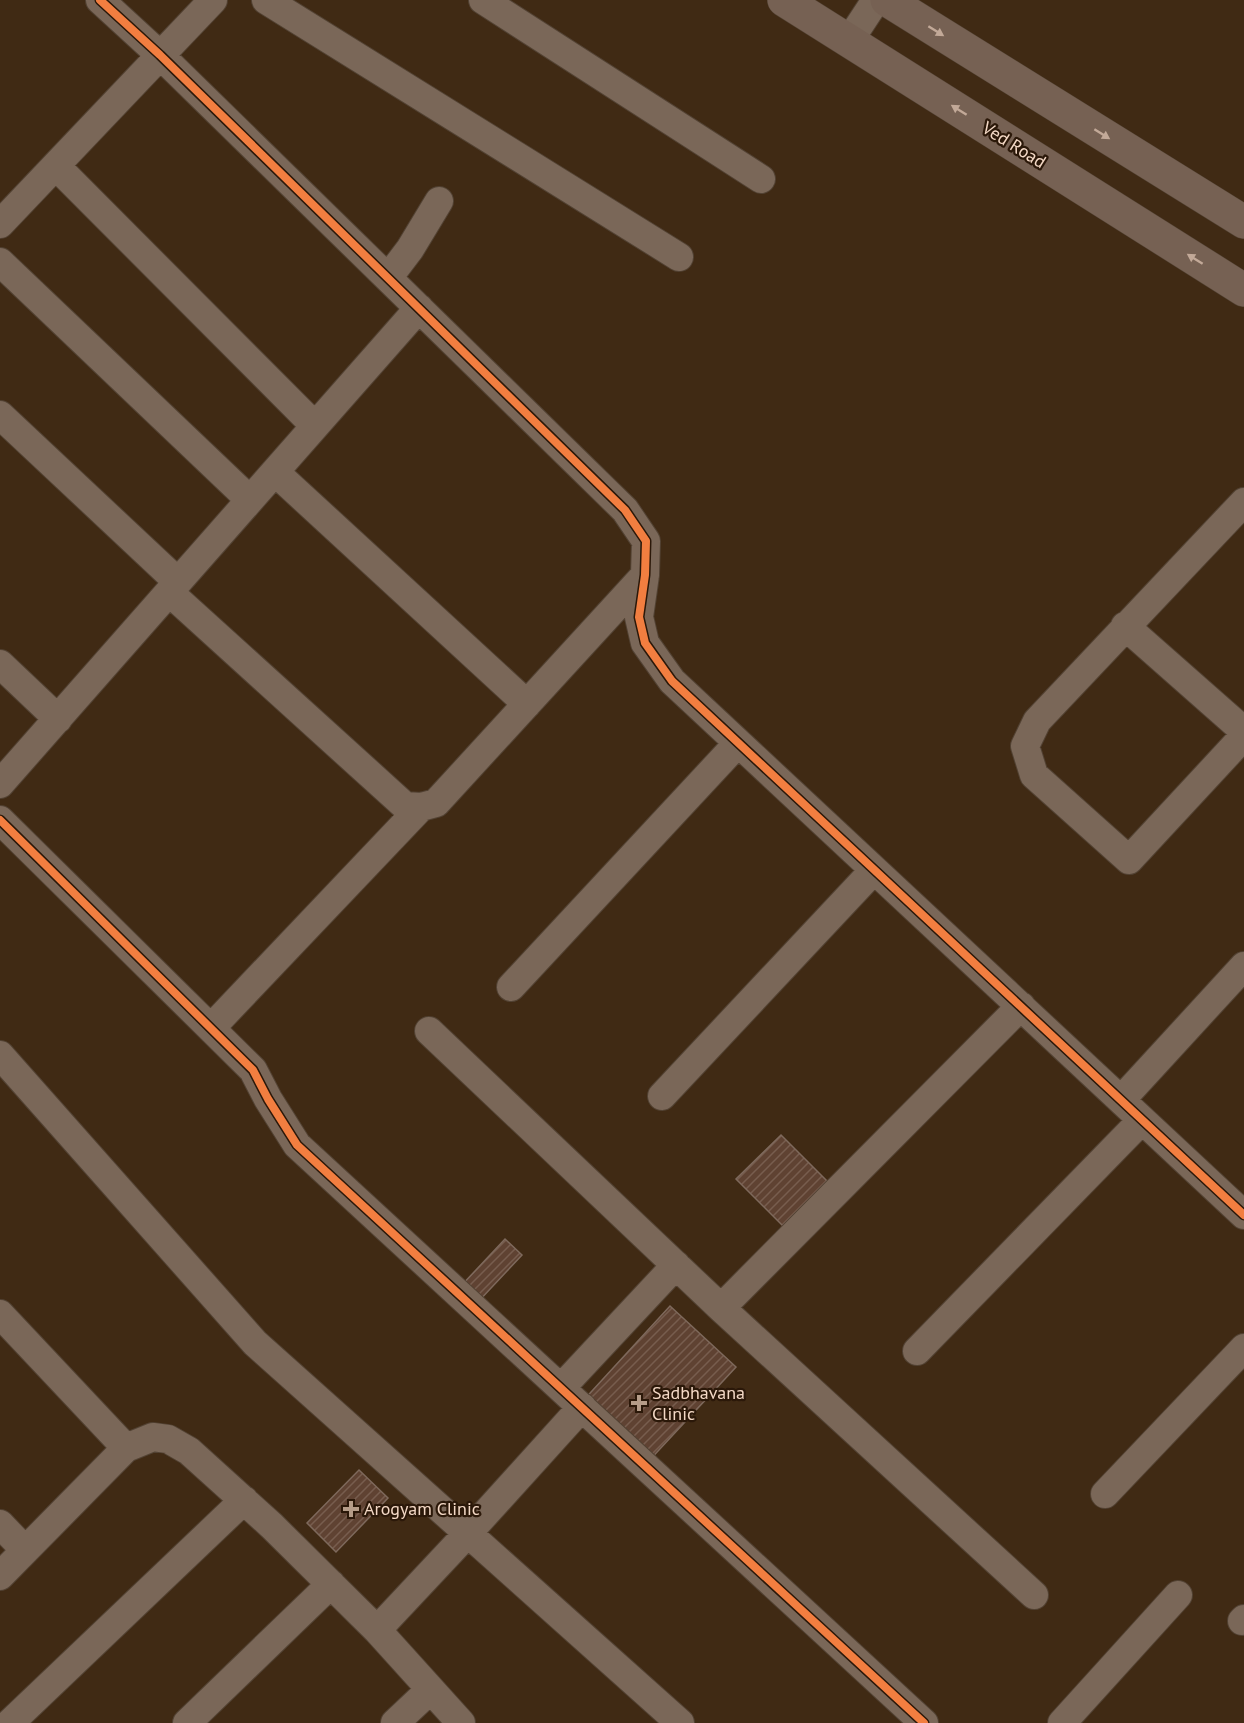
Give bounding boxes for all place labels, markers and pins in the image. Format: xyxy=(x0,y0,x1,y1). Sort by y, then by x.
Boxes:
place label: Sadbhavana Clinic xyxy=(652,1381,745,1425)
marker: Sadbhavana Clinic xyxy=(630,1394,648,1412)
place label: Arogyam Clinic xyxy=(364,1497,480,1520)
marker: Arogyam Clinic xyxy=(342,1500,360,1518)

